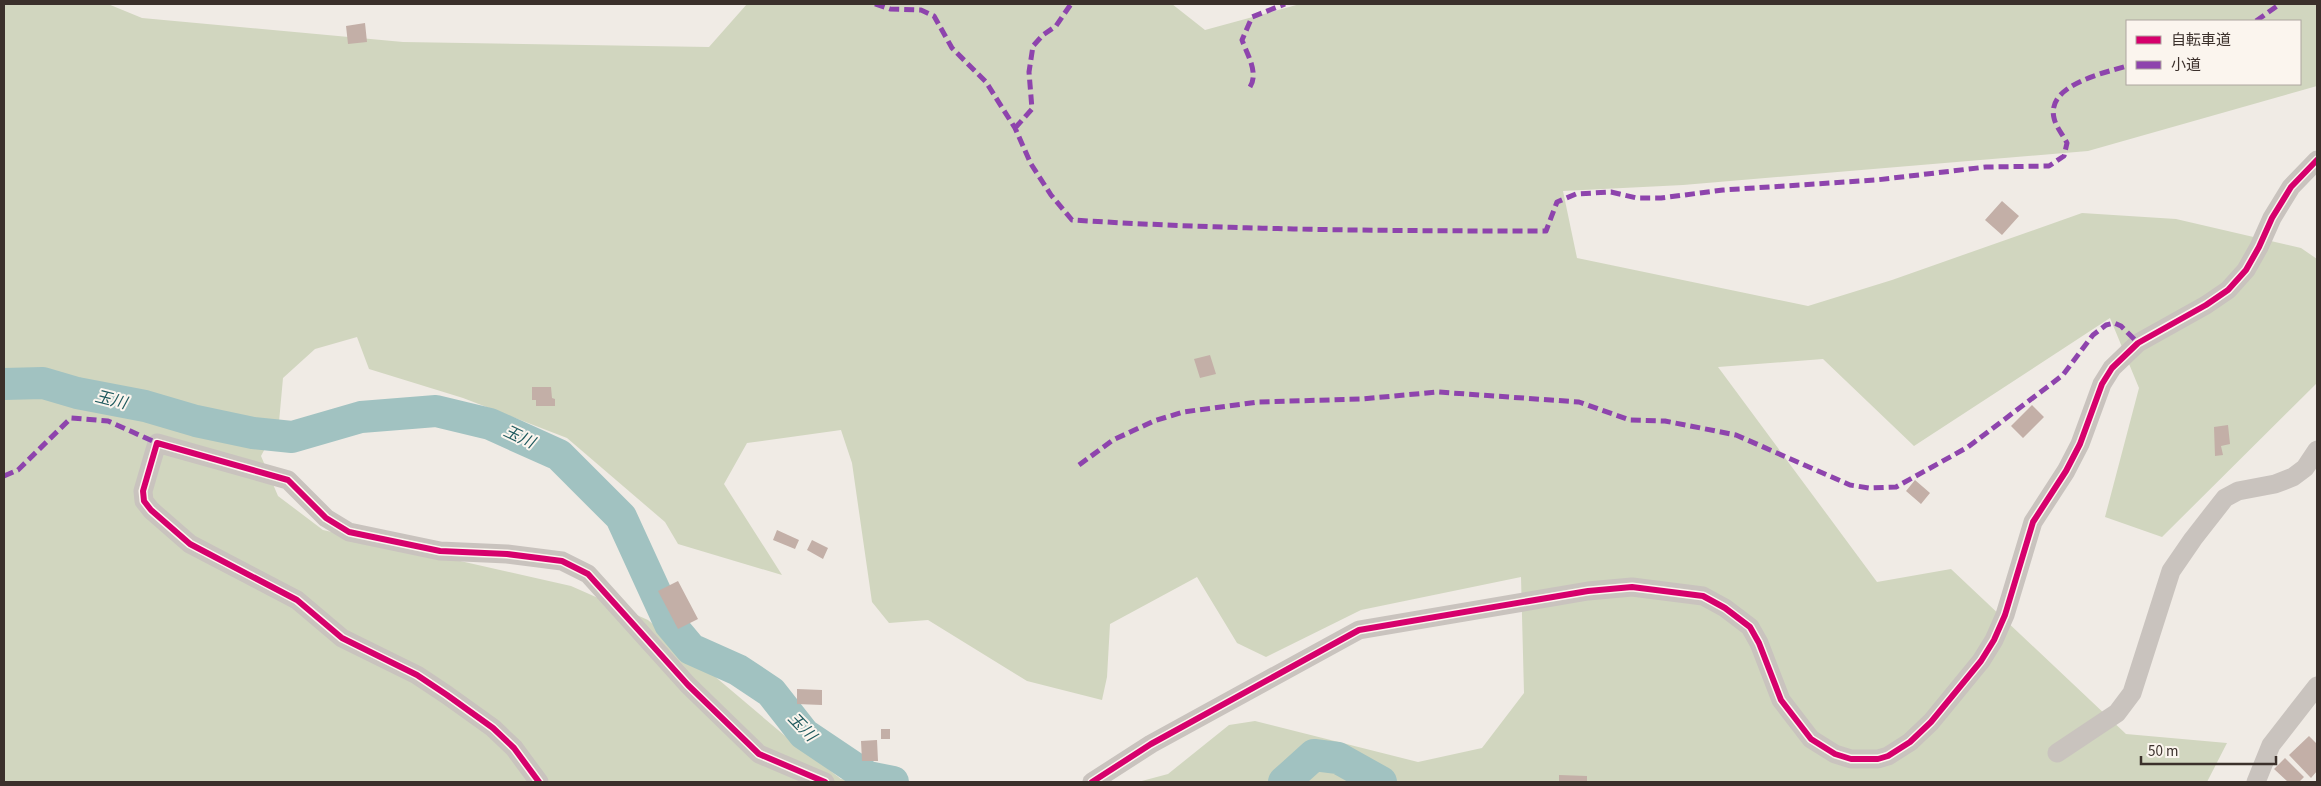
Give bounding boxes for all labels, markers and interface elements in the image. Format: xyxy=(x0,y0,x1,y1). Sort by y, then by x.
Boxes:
legend xyxy=(2126,20,2301,85)
text: 自転車道 xyxy=(2171,30,2231,51)
text: 小道 xyxy=(2171,55,2201,76)
water label: 玉川 xyxy=(93,385,131,415)
water label: 玉川 xyxy=(500,420,540,455)
water label: 玉川 xyxy=(783,708,822,748)
scale bar xyxy=(2141,734,2276,766)
text: 50 m xyxy=(2148,741,2178,762)

